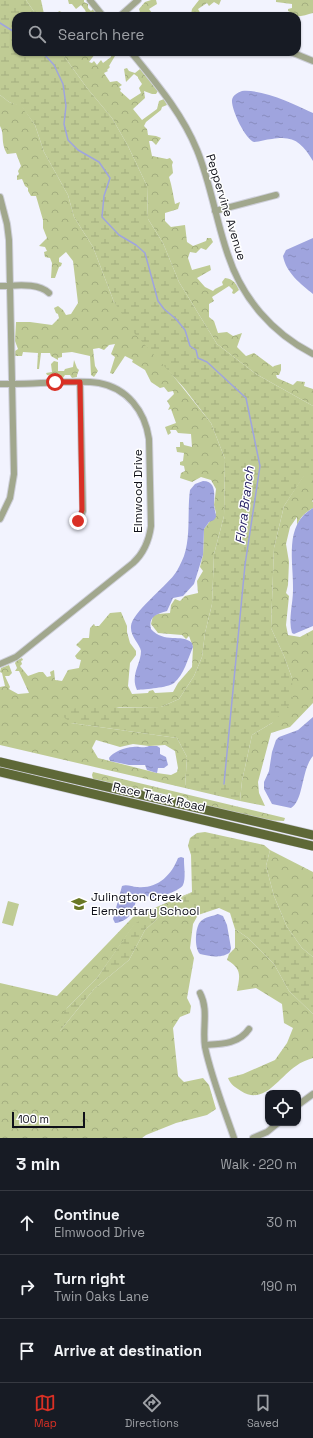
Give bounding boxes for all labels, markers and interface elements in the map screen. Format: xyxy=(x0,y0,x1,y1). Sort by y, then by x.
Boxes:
search box xyxy=(12,12,301,56)
icon: search xyxy=(26,23,48,45)
text: Search here xyxy=(58,25,144,44)
street label: Peppervine Avenue xyxy=(202,152,250,262)
route start xyxy=(46,373,64,391)
street label: Elmwood Drive xyxy=(130,449,146,533)
water label: Flora Branch xyxy=(231,464,258,545)
route end xyxy=(69,512,87,530)
street label: Race Track Road xyxy=(111,779,207,815)
place label: Julington Creek Elementary School xyxy=(91,889,199,919)
school or university icon: Julington Creek Elementary School xyxy=(70,895,88,913)
map controls xyxy=(265,1090,301,1126)
button: locate xyxy=(265,1090,301,1126)
scale bar xyxy=(12,1110,85,1129)
text: 100 m xyxy=(18,1112,49,1126)
text: 3 min xyxy=(16,1153,60,1175)
text: Walk · 220 m xyxy=(220,1156,297,1173)
text: Continue xyxy=(54,1205,120,1224)
icon: ahead xyxy=(16,1212,38,1234)
text: 30 m xyxy=(266,1214,297,1231)
text: Elmwood Drive xyxy=(54,1224,145,1241)
text: Turn right xyxy=(54,1269,125,1288)
icon: right xyxy=(16,1276,38,1298)
text: 190 m xyxy=(261,1278,297,1295)
text: Twin Oaks Lane xyxy=(54,1288,149,1305)
icon: arrive xyxy=(16,1340,38,1362)
text: Arrive at destination xyxy=(54,1341,202,1360)
tab: Map xyxy=(34,1392,57,1430)
tab: Directions xyxy=(125,1392,179,1430)
tab: Saved xyxy=(247,1392,279,1430)

